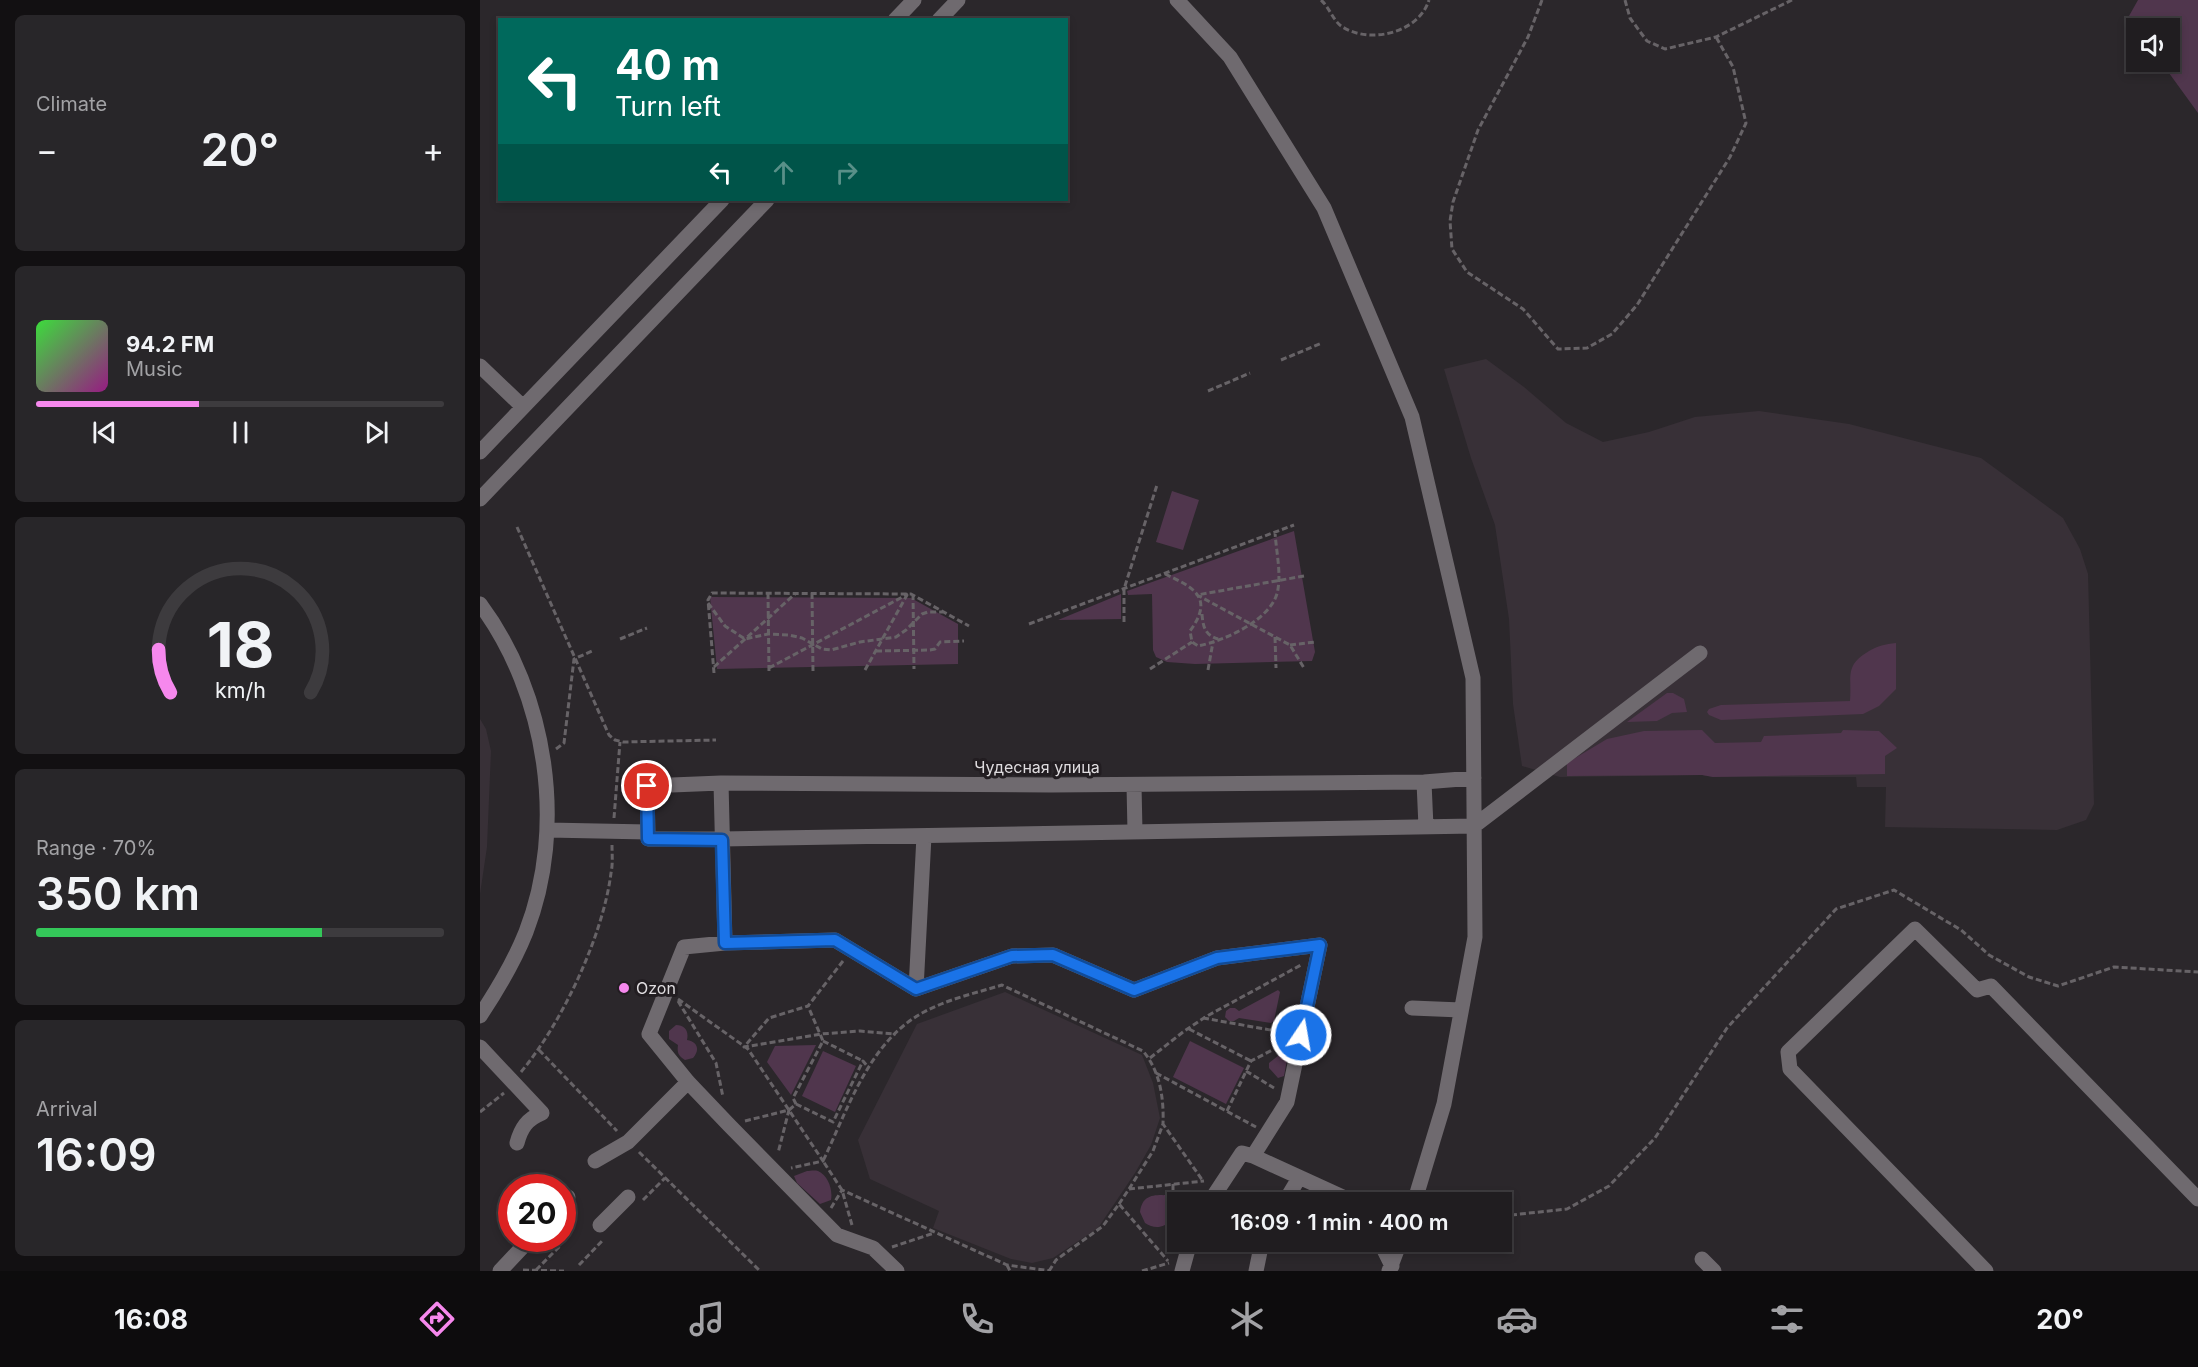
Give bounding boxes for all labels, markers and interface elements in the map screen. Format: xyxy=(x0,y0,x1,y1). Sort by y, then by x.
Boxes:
map controls xyxy=(2126,18,2180,72)
button: sound xyxy=(2126,18,2180,72)
text: 40 m xyxy=(615,39,720,90)
icon: left xyxy=(516,42,594,120)
text: Turn left xyxy=(615,90,721,123)
text: Climate xyxy=(36,92,107,116)
text: 20° xyxy=(201,122,279,177)
text: − xyxy=(36,130,58,170)
text: + xyxy=(422,130,444,170)
icon: left xyxy=(704,156,737,189)
icon: ahead xyxy=(767,156,800,189)
icon: right xyxy=(830,156,863,189)
text: 94.2 FM xyxy=(126,331,214,357)
text: Music xyxy=(126,357,183,381)
icon: previous xyxy=(88,416,121,449)
icon: pause xyxy=(224,416,257,449)
icon: next xyxy=(360,416,393,449)
text: 18 xyxy=(206,607,274,682)
text: km/h xyxy=(215,677,265,703)
street label: Чудесная улица xyxy=(974,757,1100,777)
pin xyxy=(621,760,672,811)
icon: arrive xyxy=(630,769,663,802)
text: Range · 70% xyxy=(36,836,156,860)
text: 350 km xyxy=(36,866,200,921)
place label: Ozon xyxy=(636,978,676,998)
marker: Ozon xyxy=(617,981,631,995)
position arrow xyxy=(1269,1003,1333,1067)
text: Arrival xyxy=(36,1097,98,1121)
text: 16:09 xyxy=(36,1127,157,1182)
speed limit sign: 20 xyxy=(498,1174,576,1252)
text: 16:09 · 1 min · 400 m xyxy=(1230,1209,1449,1235)
icon: directions xyxy=(416,1298,458,1340)
icon: music xyxy=(686,1298,728,1340)
icon: phone xyxy=(956,1298,998,1340)
icon: climate xyxy=(1226,1298,1268,1340)
icon: car xyxy=(1496,1298,1538,1340)
icon: filters xyxy=(1766,1298,1808,1340)
text: 16:08 xyxy=(114,1303,188,1336)
text: 20° xyxy=(2036,1303,2084,1336)

